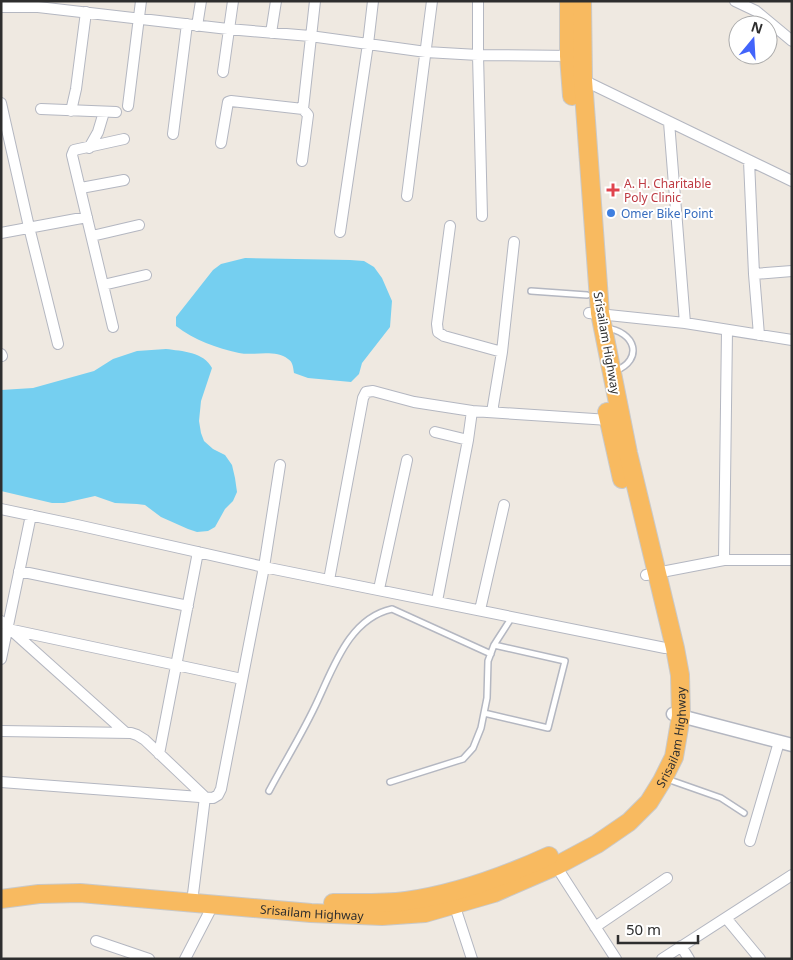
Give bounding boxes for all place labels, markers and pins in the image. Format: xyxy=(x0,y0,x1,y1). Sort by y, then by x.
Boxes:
place label: A. H. Charitable Poly Clinic xyxy=(624,175,712,206)
marker: A. H. Charitable Poly Clinic xyxy=(606,183,620,197)
place label: Omer Bike Point xyxy=(621,205,714,222)
marker: Omer Bike Point xyxy=(605,207,617,219)

